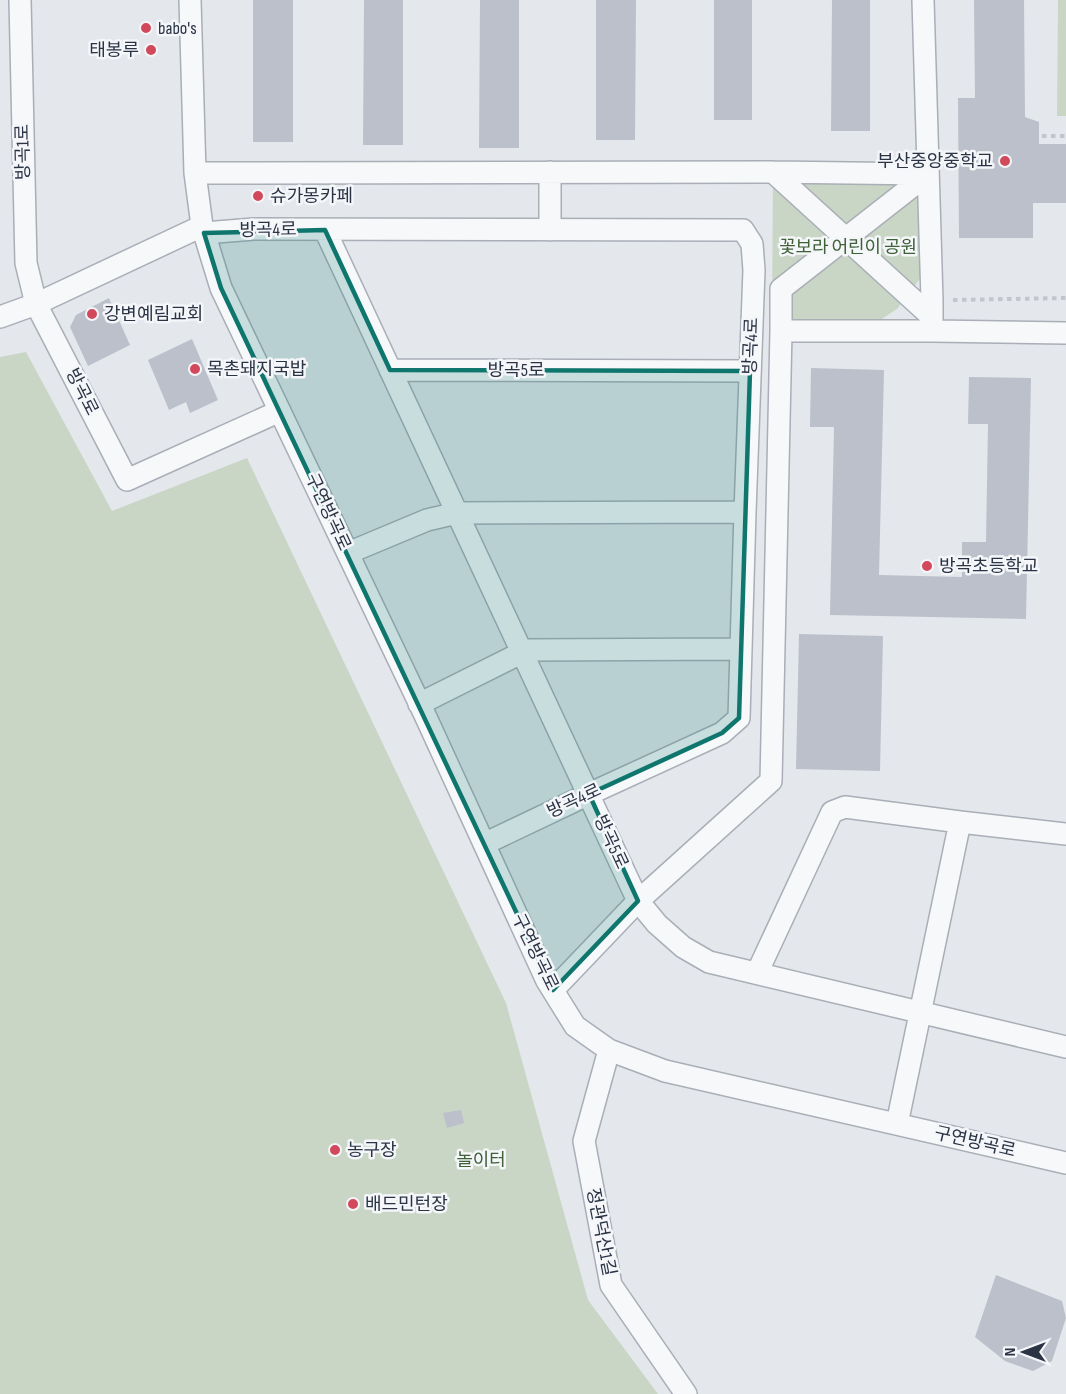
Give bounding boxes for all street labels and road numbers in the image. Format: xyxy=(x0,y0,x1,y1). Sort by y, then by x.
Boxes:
street label: 방곡1로 xyxy=(12,124,34,180)
street label: 방곡4로 xyxy=(239,219,297,241)
street label: 방곡4로 xyxy=(740,317,762,375)
street label: 방곡5로 xyxy=(488,360,544,381)
street label: 방곡로 xyxy=(61,365,103,419)
street label: 구연방곡로 xyxy=(301,470,355,554)
street label: 방곡4로 xyxy=(544,779,604,823)
street label: 방곡5로 xyxy=(589,812,633,872)
street label: 구연방곡로 xyxy=(507,910,563,994)
street label: 구연방곡로 xyxy=(932,1122,1018,1162)
street label: 정관덕산1길 xyxy=(582,1186,620,1278)

